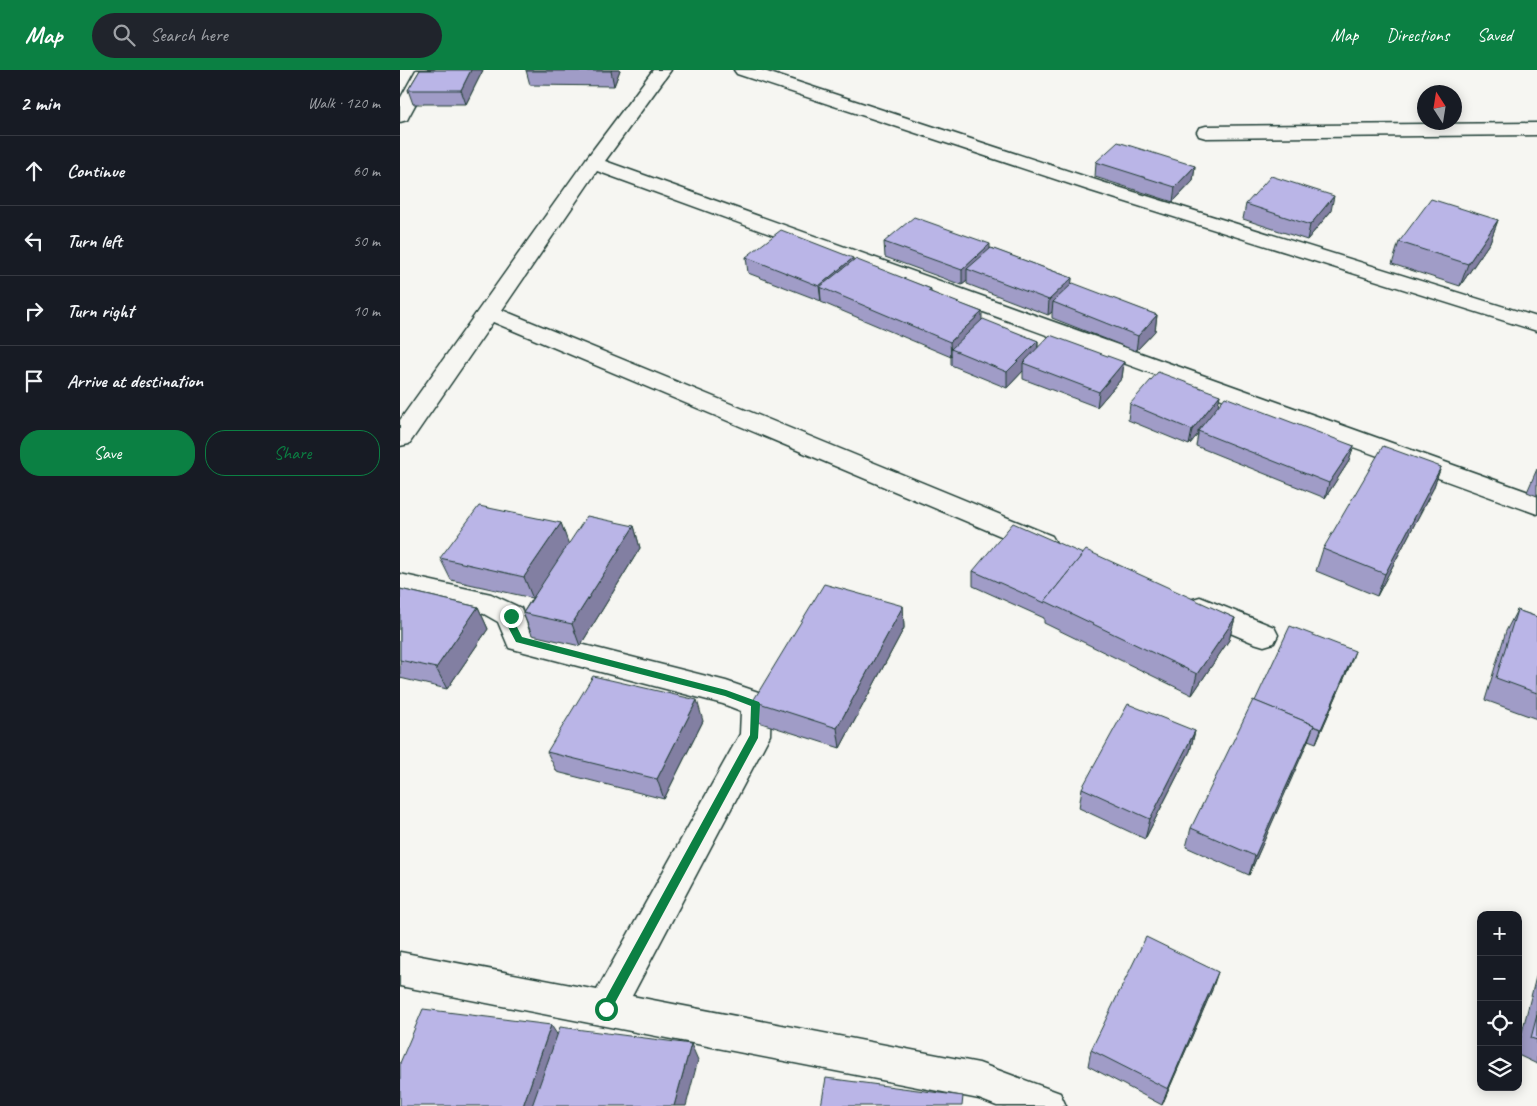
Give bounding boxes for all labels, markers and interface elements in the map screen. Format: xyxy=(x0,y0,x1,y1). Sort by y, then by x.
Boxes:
search box xyxy=(92,13,442,58)
text: Map xyxy=(25,20,62,50)
icon: search xyxy=(110,21,138,49)
text: Search here xyxy=(150,23,228,47)
text: Map xyxy=(1331,24,1358,46)
text: Directions xyxy=(1386,24,1449,46)
text: Saved xyxy=(1477,24,1512,46)
north arrow xyxy=(1417,85,1462,130)
text: 2 min xyxy=(20,90,60,116)
text: Walk · 120 m xyxy=(308,93,380,113)
icon: ahead xyxy=(20,157,48,185)
text: Continue xyxy=(67,159,124,183)
text: 60 m xyxy=(353,161,380,181)
icon: left xyxy=(20,227,48,255)
text: Turn left xyxy=(67,229,122,253)
text: 50 m xyxy=(353,231,380,251)
icon: right xyxy=(20,297,48,325)
text: Turn right xyxy=(67,299,134,323)
text: 10 m xyxy=(353,301,380,321)
icon: arrive xyxy=(20,367,48,395)
text: Arrive at destination xyxy=(67,369,203,393)
button: Save xyxy=(20,430,195,476)
button: Share xyxy=(205,430,380,476)
route end xyxy=(500,605,523,628)
map controls xyxy=(1477,911,1522,1091)
button: + xyxy=(1477,911,1522,956)
button: − xyxy=(1477,956,1522,1001)
route start xyxy=(595,998,618,1021)
button: locate xyxy=(1477,1001,1522,1046)
button: layers xyxy=(1477,1046,1522,1091)

